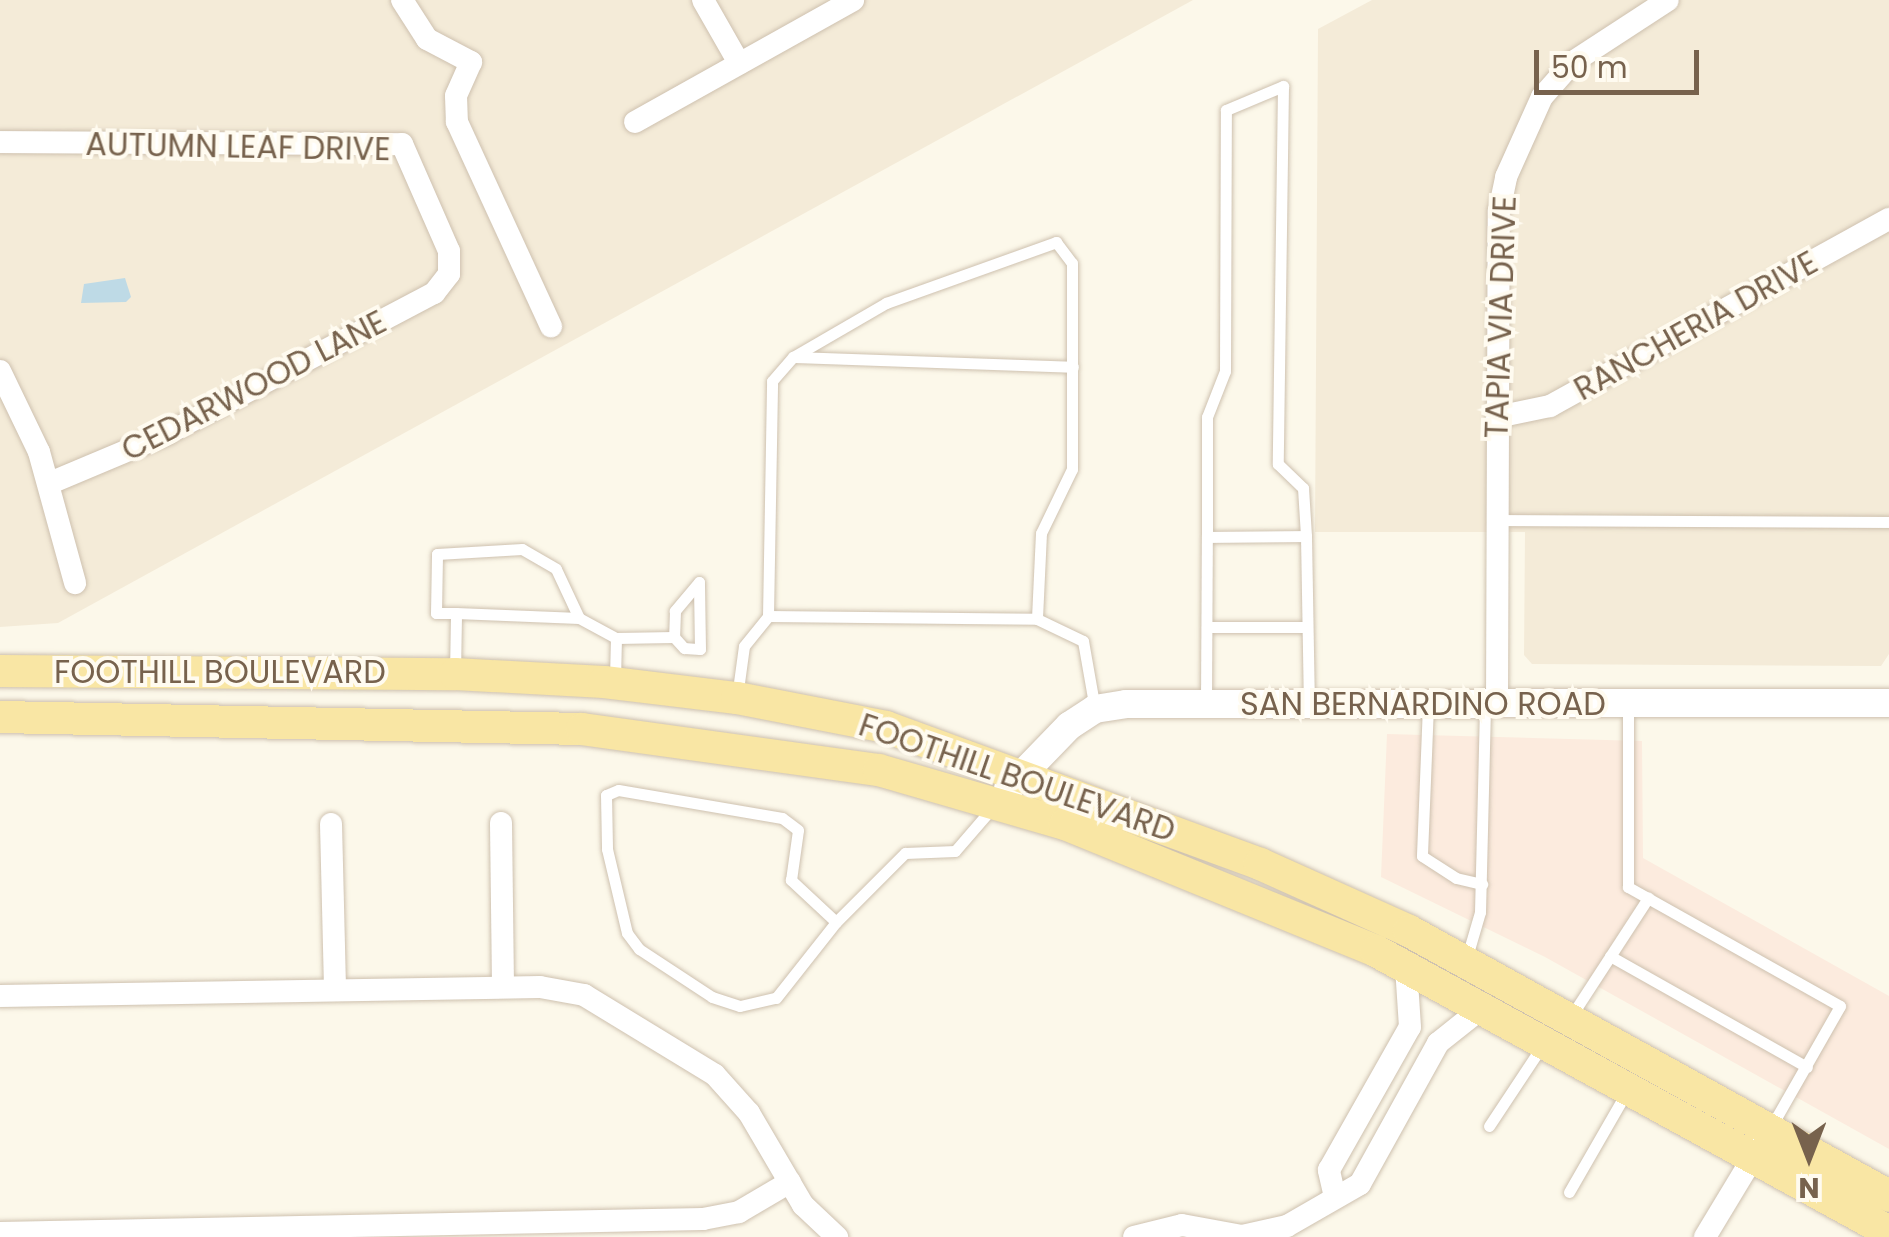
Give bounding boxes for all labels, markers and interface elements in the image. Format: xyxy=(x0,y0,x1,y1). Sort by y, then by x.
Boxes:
scale bar xyxy=(1539,30,1704,92)
text: 50 m xyxy=(1551,46,1628,89)
street label: AUTUMN LEAF DRIVE xyxy=(85,125,391,169)
street label: TAPIA VIA DRIVE xyxy=(1478,195,1524,439)
street label: RANCHERIA DRIVE xyxy=(1568,243,1824,409)
street label: CEDARWOOD LANE xyxy=(115,303,393,469)
street label: FOOTHILL BOULEVARD xyxy=(54,653,386,691)
street label: SAN BERNARDINO ROAD xyxy=(1240,685,1606,723)
street label: FOOTHILL BOULEVARD xyxy=(854,706,1180,850)
north arrow xyxy=(1759,1107,1859,1207)
text: N xyxy=(1798,1168,1820,1207)

